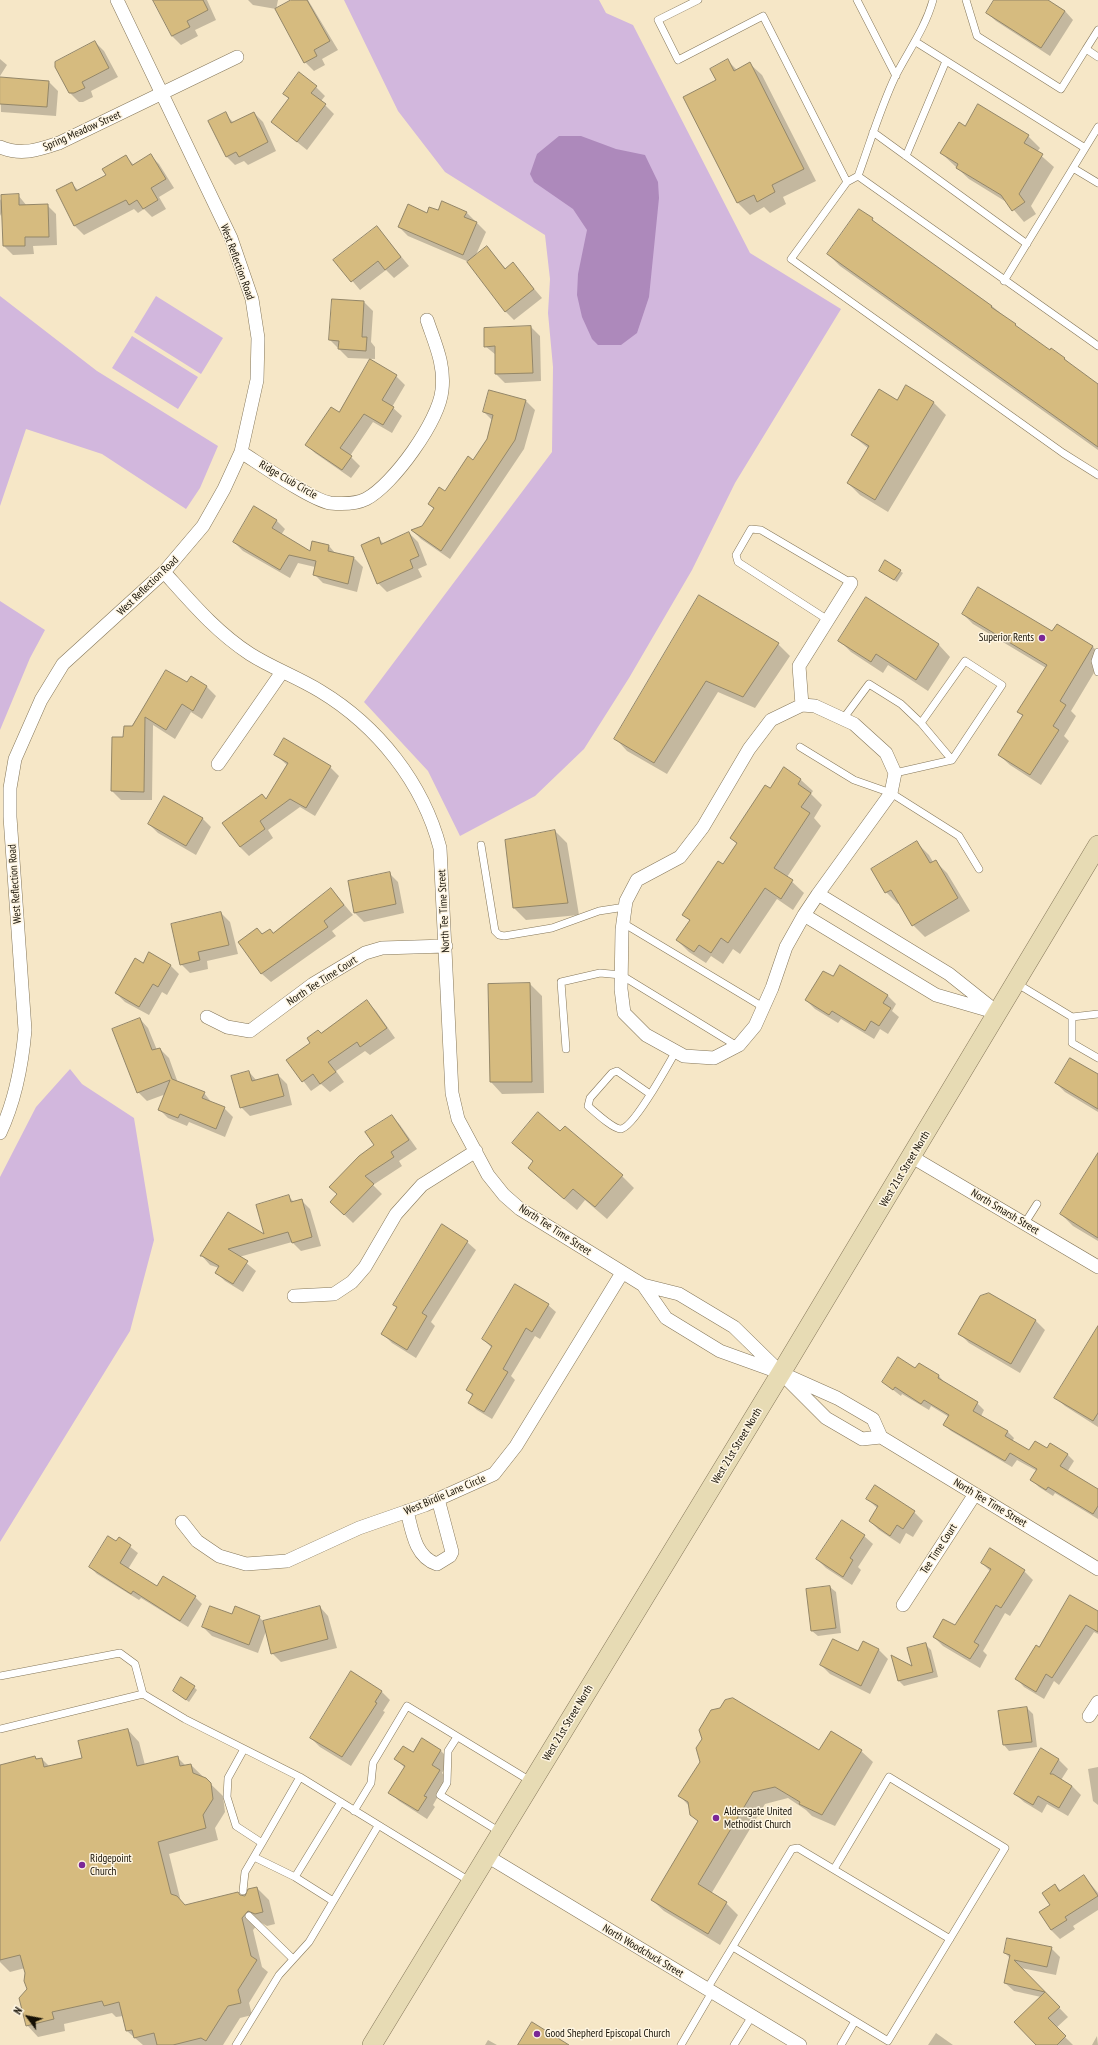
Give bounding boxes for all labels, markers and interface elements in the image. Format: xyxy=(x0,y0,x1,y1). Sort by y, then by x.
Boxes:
street label: Spring Meadow Street xyxy=(41,108,123,154)
street label: West Reflection Road xyxy=(217,222,257,302)
street label: Ridge Club Circle xyxy=(257,458,319,502)
street label: West Reflection Road xyxy=(115,554,181,618)
place label: Superior Rents xyxy=(979,631,1034,645)
marker: Superior Rents xyxy=(1037,633,1047,643)
street label: West Reflection Road xyxy=(6,844,24,924)
street label: North Tee Time Street xyxy=(435,869,453,953)
street label: North Tee Time Court xyxy=(284,953,360,1009)
street label: West 21st Street North xyxy=(877,1129,933,1209)
street label: North Smarsh Street xyxy=(969,1186,1041,1238)
street label: North Tee Time Street xyxy=(516,1202,594,1258)
street label: West 21st Street North xyxy=(709,1406,765,1486)
street label: West Birdie Lane Circle xyxy=(402,1472,488,1518)
street label: North Tee Time Street xyxy=(951,1476,1029,1530)
street label: Tee Time Court xyxy=(918,1521,960,1577)
street label: West 21st Street North xyxy=(540,1683,596,1763)
place label: Aldersgate United Methodist Church xyxy=(724,1805,792,1831)
marker: Aldersgate United Methodist Church xyxy=(711,1813,721,1823)
place label: Ridgepoint Church xyxy=(90,1852,132,1878)
marker: Ridgepoint Church xyxy=(77,1860,87,1870)
street label: North Woodchuck Street xyxy=(600,1922,686,1980)
north arrow xyxy=(8,1997,48,2037)
text: N xyxy=(10,2004,25,2017)
place label: Good Shepherd Episcopal Church xyxy=(545,2027,670,2041)
marker: Good Shepherd Episcopal Church xyxy=(532,2029,542,2039)

